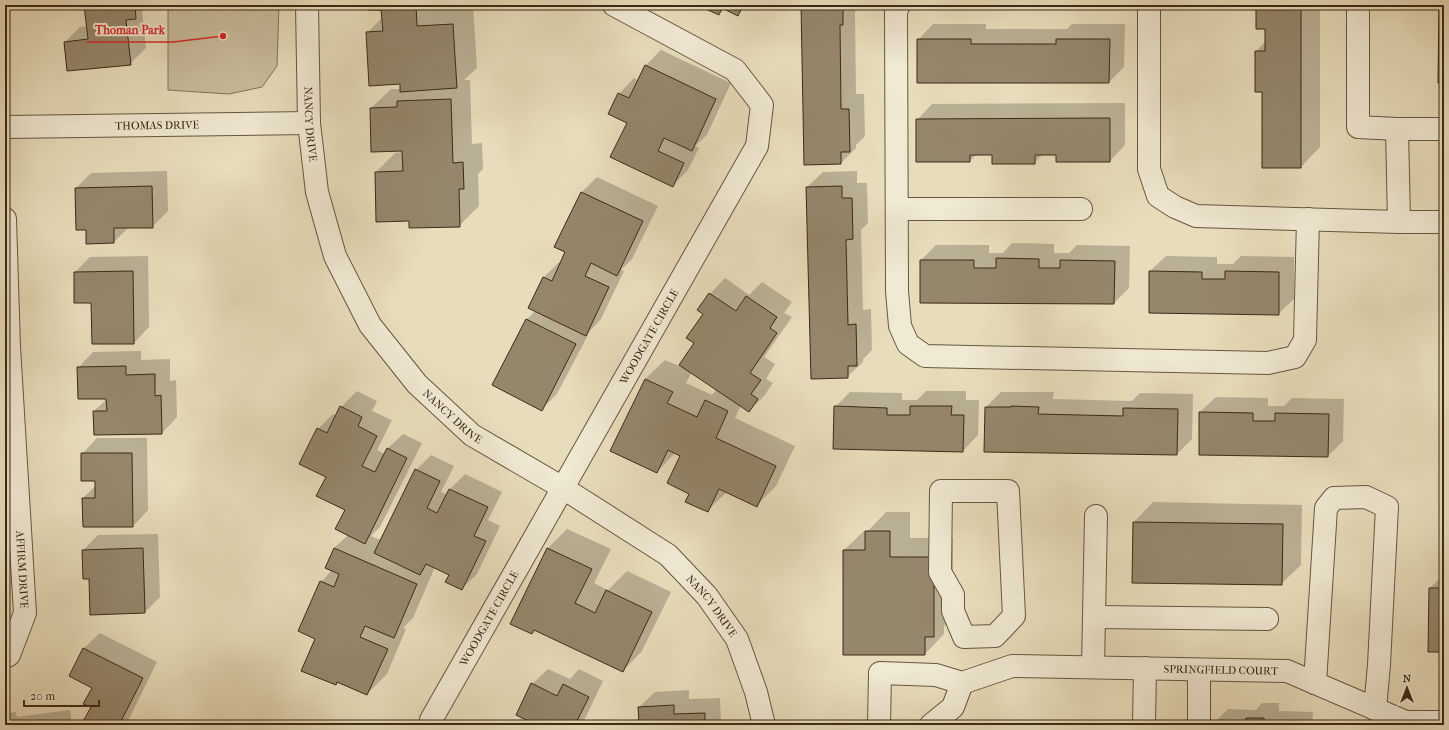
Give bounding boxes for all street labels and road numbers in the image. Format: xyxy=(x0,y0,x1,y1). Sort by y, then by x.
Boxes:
street label: NANCY DRIVE xyxy=(302,86,320,162)
street label: THOMAS DRIVE xyxy=(115,118,199,132)
street label: WOODGATE CIRCLE xyxy=(616,286,681,387)
street label: NANCY DRIVE xyxy=(420,386,485,446)
street label: AFFIRM DRIVE xyxy=(13,529,31,609)
street label: WOODGATE CIRCLE xyxy=(456,568,521,669)
street label: NANCY DRIVE xyxy=(684,572,740,640)
street label: SPRINGFIELD COURT xyxy=(1164,662,1279,677)

